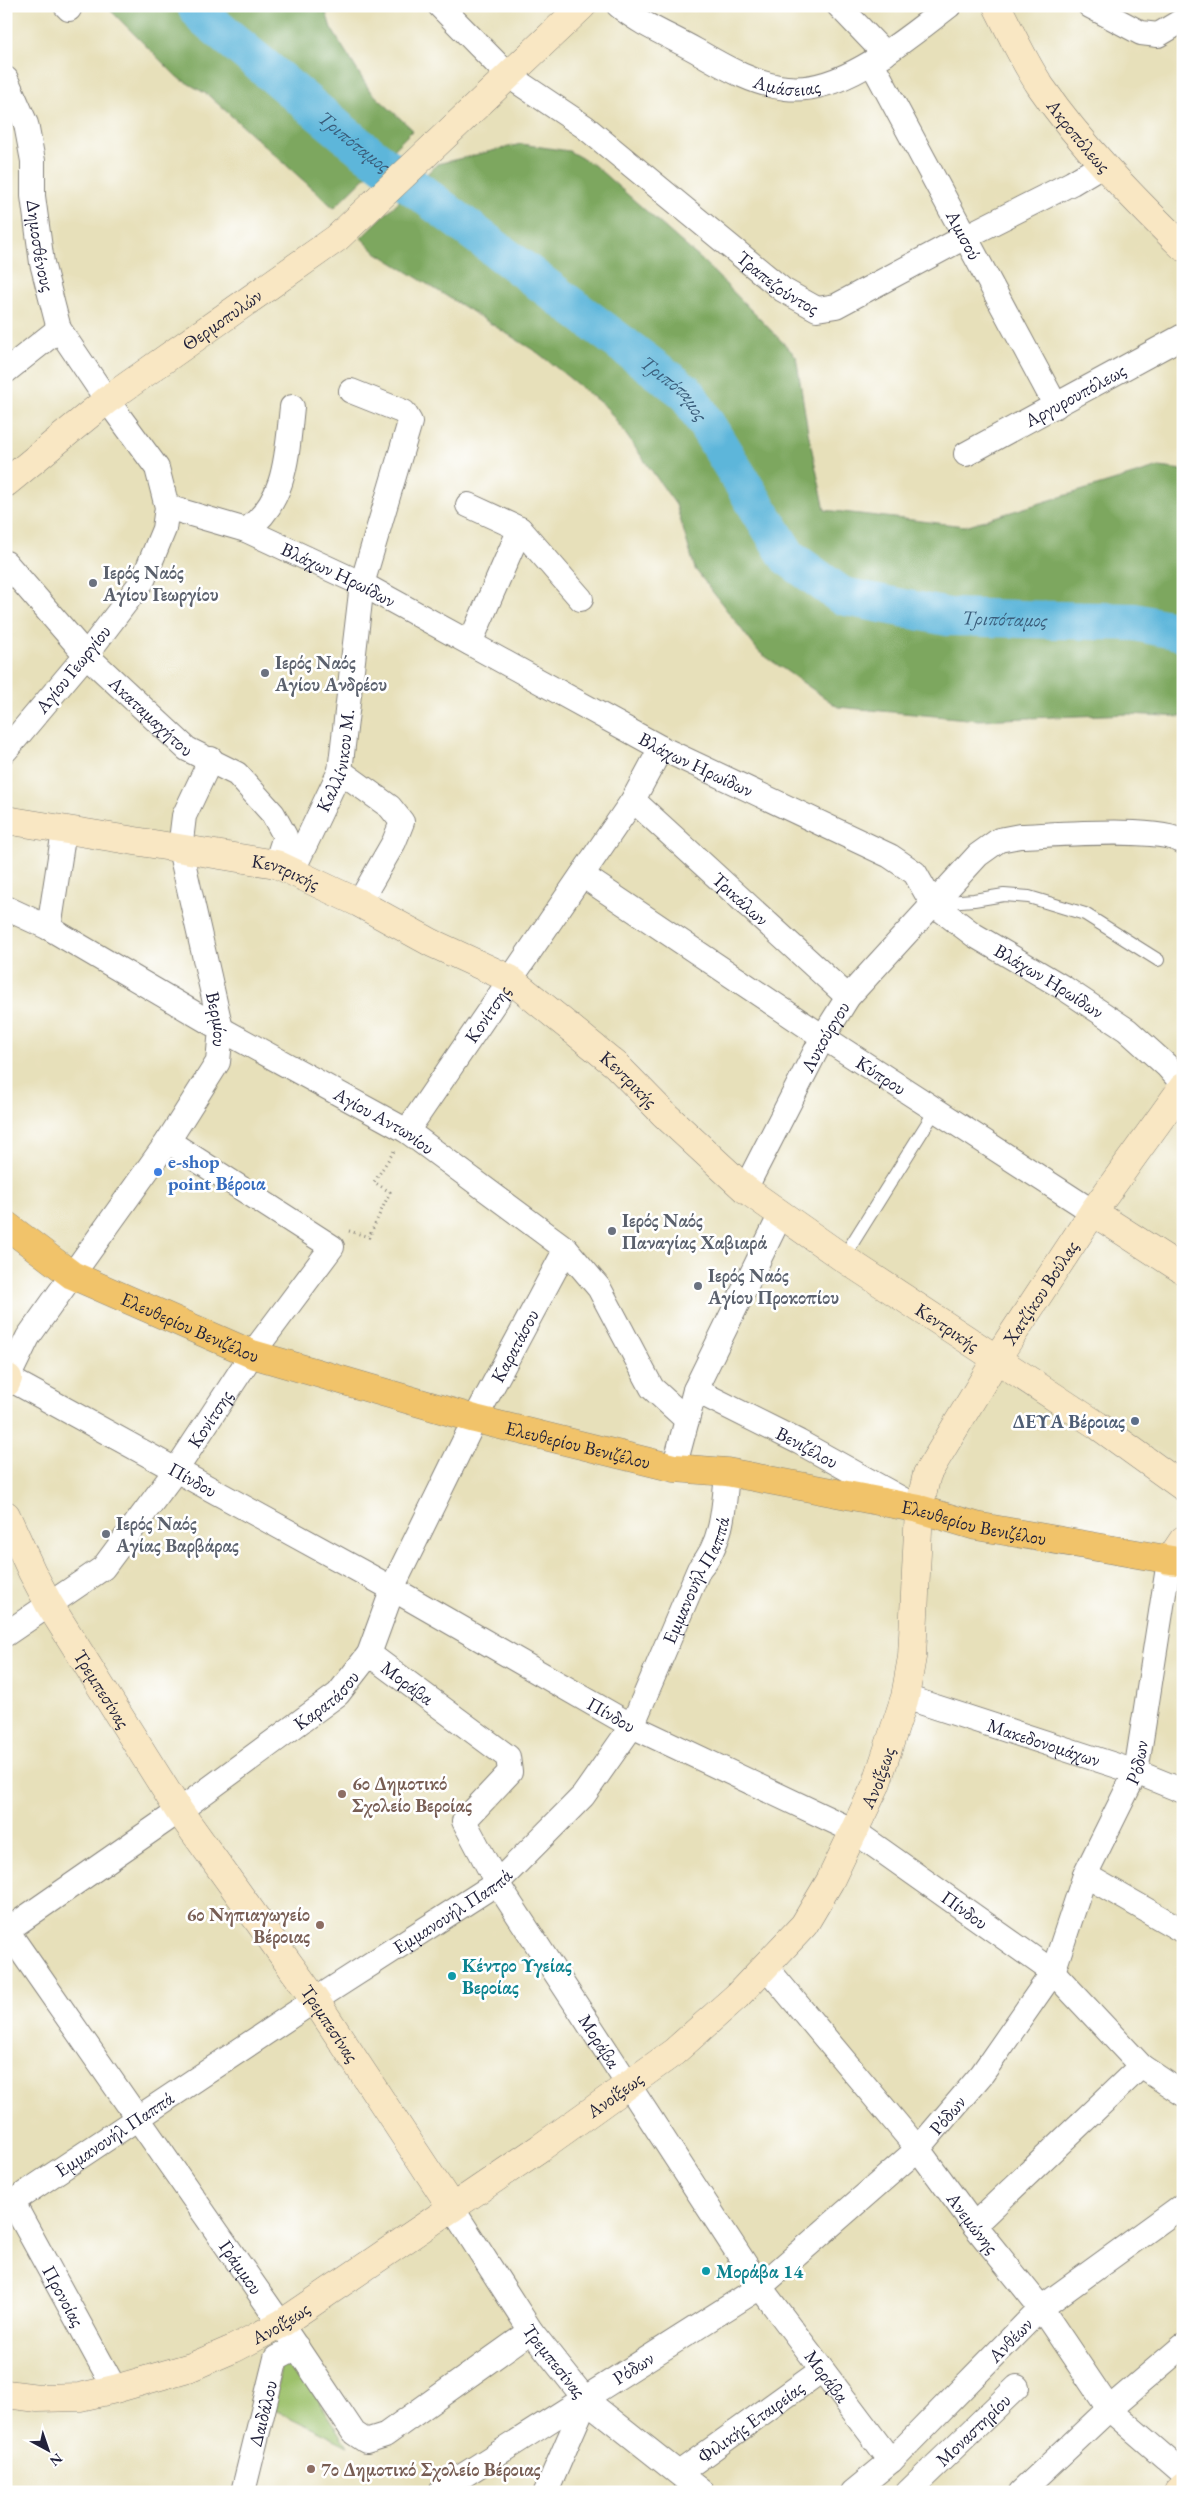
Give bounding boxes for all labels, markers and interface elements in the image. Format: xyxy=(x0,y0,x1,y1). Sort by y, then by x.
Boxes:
street label: Αμάσειας xyxy=(749,68,823,101)
street label: Ακροπόλεως xyxy=(1041,93,1117,178)
water label: Τριπόταμος xyxy=(313,105,396,178)
street label: Δημοσθένους xyxy=(21,198,61,294)
street label: Αμισού xyxy=(940,205,988,264)
street label: Τραπεζούντος xyxy=(732,245,824,320)
street label: Θερμοπυλών xyxy=(177,282,267,356)
water label: Τριπόταμος xyxy=(635,350,714,426)
street label: Αργυρουπόλεως xyxy=(1019,357,1130,433)
street label: Βλάχων Ηρωίδων xyxy=(278,536,401,613)
place label: Ιερός Ναός Αγίου Γεωργίου xyxy=(102,560,219,607)
marker: Ιερός Ναός Αγίου Γεωργίου xyxy=(87,577,99,589)
water label: Τριπόταμος xyxy=(962,604,1048,633)
street label: Αγίου Γεωργίου xyxy=(29,620,116,719)
place label: Ιερός Ναός Αγίου Ανδρέου xyxy=(274,650,387,697)
marker: Ιερός Ναός Αγίου Ανδρέου xyxy=(259,667,271,679)
street label: Ακαταμαχήτου xyxy=(103,670,197,762)
street label: Καλλίνικου Μ. xyxy=(310,707,360,816)
street label: Βλάχων Ηρωίδων xyxy=(634,726,758,802)
street label: Κεντρικής xyxy=(250,848,324,895)
street label: Τρικάλων xyxy=(707,866,775,931)
street label: Βλάχων Ηρωίδων xyxy=(990,937,1109,1024)
street label: Κονίτσης xyxy=(458,980,516,1048)
street label: Βερμίου xyxy=(200,989,234,1048)
street label: Λυκούργου xyxy=(794,996,855,1077)
street label: Κεντρικής xyxy=(595,1045,663,1113)
street label: Κύπρου xyxy=(852,1049,911,1100)
street label: Αγίου Αντωνίου xyxy=(329,1080,440,1160)
place label: e-shop point Βέροια xyxy=(168,1149,266,1196)
marker: e-shop point Βέροια xyxy=(152,1166,164,1178)
place label: Ιερός Ναός Παναγίας Χαβιαρά xyxy=(622,1208,767,1255)
marker: Ιερός Ναός Παναγίας Χαβιαρά xyxy=(606,1225,618,1237)
street label: Χατζίκου Βούλας xyxy=(996,1235,1084,1350)
place label: Ιερός Ναός Αγίου Προκοπίου xyxy=(707,1263,839,1310)
marker: Ιερός Ναός Αγίου Προκοπίου xyxy=(692,1280,704,1292)
street label: Ελευθερίου Βενιζέλου xyxy=(117,1286,262,1368)
street label: Κεντρικής xyxy=(911,1297,984,1357)
street label: Καρατάσου xyxy=(485,1305,544,1387)
street label: Κονίτσης xyxy=(181,1385,238,1453)
place label: ΔΕΥΑ Βέροιας xyxy=(1013,1409,1125,1434)
street label: Ελευθερίου Βενιζέλου xyxy=(503,1415,653,1474)
marker: ΔΕΥΑ Βέροιας xyxy=(1129,1415,1141,1427)
street label: Βενιζέλου xyxy=(772,1420,843,1474)
street label: Πίνδου xyxy=(164,1456,222,1503)
street label: Ελευθερίου Βενιζέλου xyxy=(900,1493,1048,1551)
place label: Ιερός Ναός Αγίας Βαρβάρας xyxy=(115,1511,239,1558)
street label: Εμμανουήλ Παππά xyxy=(656,1514,735,1647)
marker: Ιερός Ναός Αγίας Βαρβάρας xyxy=(100,1528,112,1540)
street label: Τρεμπεσίνας xyxy=(68,1645,136,1733)
street label: Μοράβα xyxy=(376,1655,439,1711)
street label: Καρατάσου xyxy=(288,1665,364,1735)
street label: Πίνδου xyxy=(583,1691,640,1738)
street label: Μακεδονομάχων xyxy=(984,1712,1104,1772)
street label: Ρόδων xyxy=(1119,1738,1153,1789)
street label: Ανοίξεως xyxy=(854,1744,900,1813)
place label: 6ο Δημοτικό Σχολείο Βεροίας xyxy=(352,1771,472,1818)
marker: 6ο Δημοτικό Σχολείο Βεροίας xyxy=(336,1788,348,1800)
street label: Εμμανουήλ Παππά xyxy=(388,1863,517,1959)
street label: Πίνδου xyxy=(937,1884,993,1935)
place label: 6ο Νηπιαγωγείο Βέροιας xyxy=(186,1902,310,1949)
marker: 6ο Νηπιαγωγείο Βέροιας xyxy=(314,1919,326,1931)
place label: Κέντρο Υγείας Βεροίας xyxy=(462,1953,572,2000)
marker: Κέντρο Υγείας Βεροίας xyxy=(446,1970,458,1982)
street label: Τρεμπεσίνας xyxy=(295,1979,365,2067)
street label: Μοράβα xyxy=(573,2009,627,2073)
street label: Ανοίξεως xyxy=(581,2066,648,2124)
street label: Εμμανουήλ Παππά xyxy=(50,2085,179,2182)
street label: Ρόδων xyxy=(923,2090,971,2140)
street label: Ανεμώνης xyxy=(941,2186,1004,2259)
street label: Γράμμου xyxy=(214,2235,269,2299)
place label: Μοράβα 14 xyxy=(716,2259,804,2284)
street label: Προνοίας xyxy=(37,2261,91,2331)
marker: Μοράβα 14 xyxy=(700,2265,712,2277)
street label: Ανοίξεως xyxy=(246,2296,314,2350)
street label: Ανθέων xyxy=(982,2311,1038,2368)
street label: Τρεμπεσίνας xyxy=(517,2319,592,2403)
street label: Ρόδων xyxy=(608,2345,659,2390)
street label: Μοράβα xyxy=(799,2345,855,2408)
street label: Φιλικής Εταιρείας xyxy=(692,2375,809,2469)
street label: Δαιδάλου xyxy=(242,2378,283,2449)
street label: Μοναστηρίου xyxy=(930,2388,1016,2472)
north arrow xyxy=(22,2426,72,2476)
text: N xyxy=(46,2449,66,2471)
place label: 7ο Δημοτικό Σχολείο Βέροιας xyxy=(321,2457,541,2482)
marker: 7ο Δημοτικό Σχολείο Βέροιας xyxy=(305,2463,317,2475)

